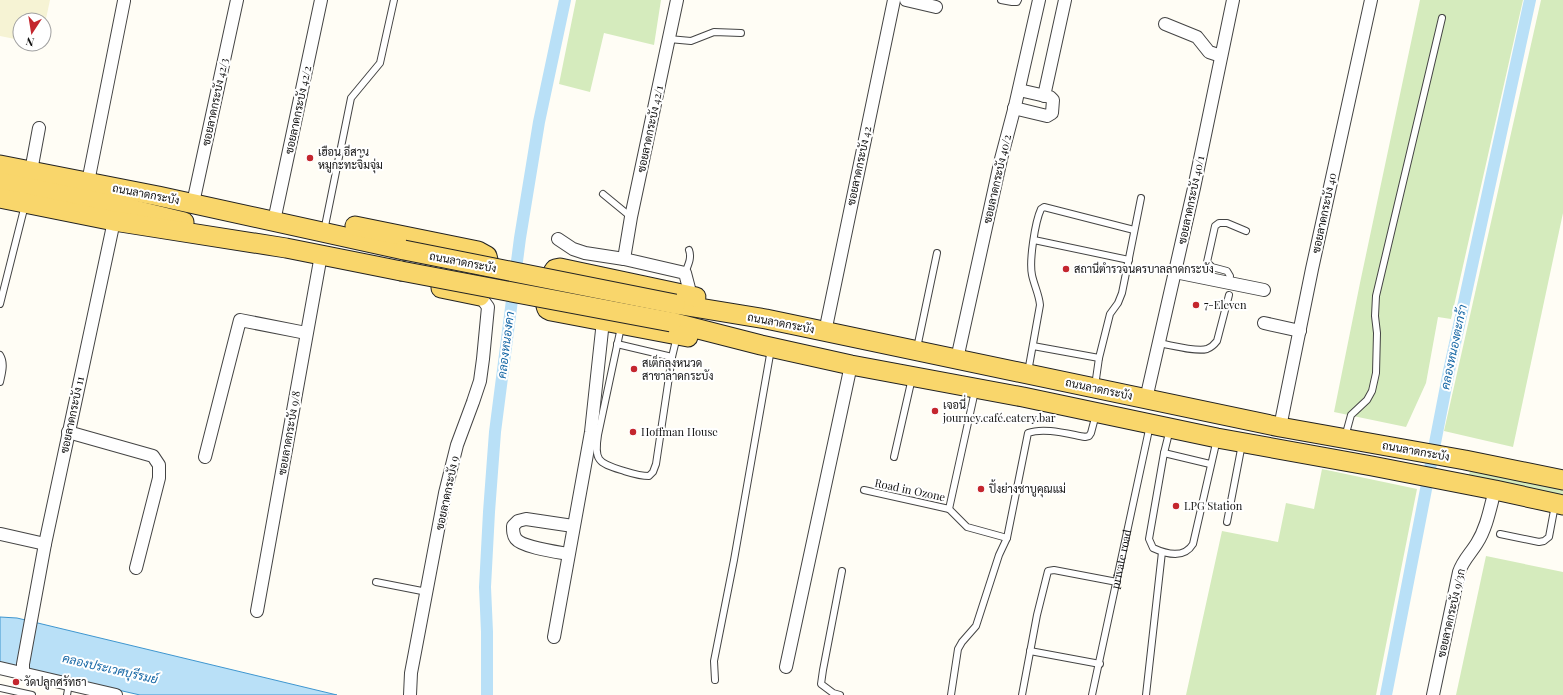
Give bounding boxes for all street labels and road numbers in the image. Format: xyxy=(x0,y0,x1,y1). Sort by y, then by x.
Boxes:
street label: ซอยลาดกระบัง 42/3 xyxy=(198,57,231,147)
street label: ซอยลาดกระบัง 42/2 xyxy=(281,64,314,155)
street label: ซอยลาดกระบัง 42/1 xyxy=(633,84,666,174)
street label: ซอยลาดกระบัง 42 xyxy=(843,125,874,207)
street label: ซอยลาดกระบัง 40/2 xyxy=(979,133,1014,225)
street label: ซอยลาดกระบัง 40/1 xyxy=(1174,154,1207,246)
street label: ซอยลาดกระบัง 40 xyxy=(1308,171,1339,255)
street label: ถนนลาดกระบัง xyxy=(111,180,181,207)
street label: ถนนลาดกระบัง xyxy=(428,248,498,275)
street label: ถนนลาดกระบัง xyxy=(746,309,816,336)
street label: ถนนลาดกระบัง xyxy=(1064,374,1134,403)
street label: ซอยลาดกระบัง 11 xyxy=(56,375,87,455)
street label: ซอยลาดกระบัง 9/8 xyxy=(274,389,303,476)
street label: ถนนลาดกระบัง xyxy=(1381,437,1451,464)
street label: ซอยลาดกระบัง 9 xyxy=(431,454,462,531)
street label: Road in Ozone xyxy=(873,475,947,504)
street label: private road xyxy=(1107,527,1134,590)
street label: ซอยลาดกระบัง 9/3ก xyxy=(1433,567,1468,659)

